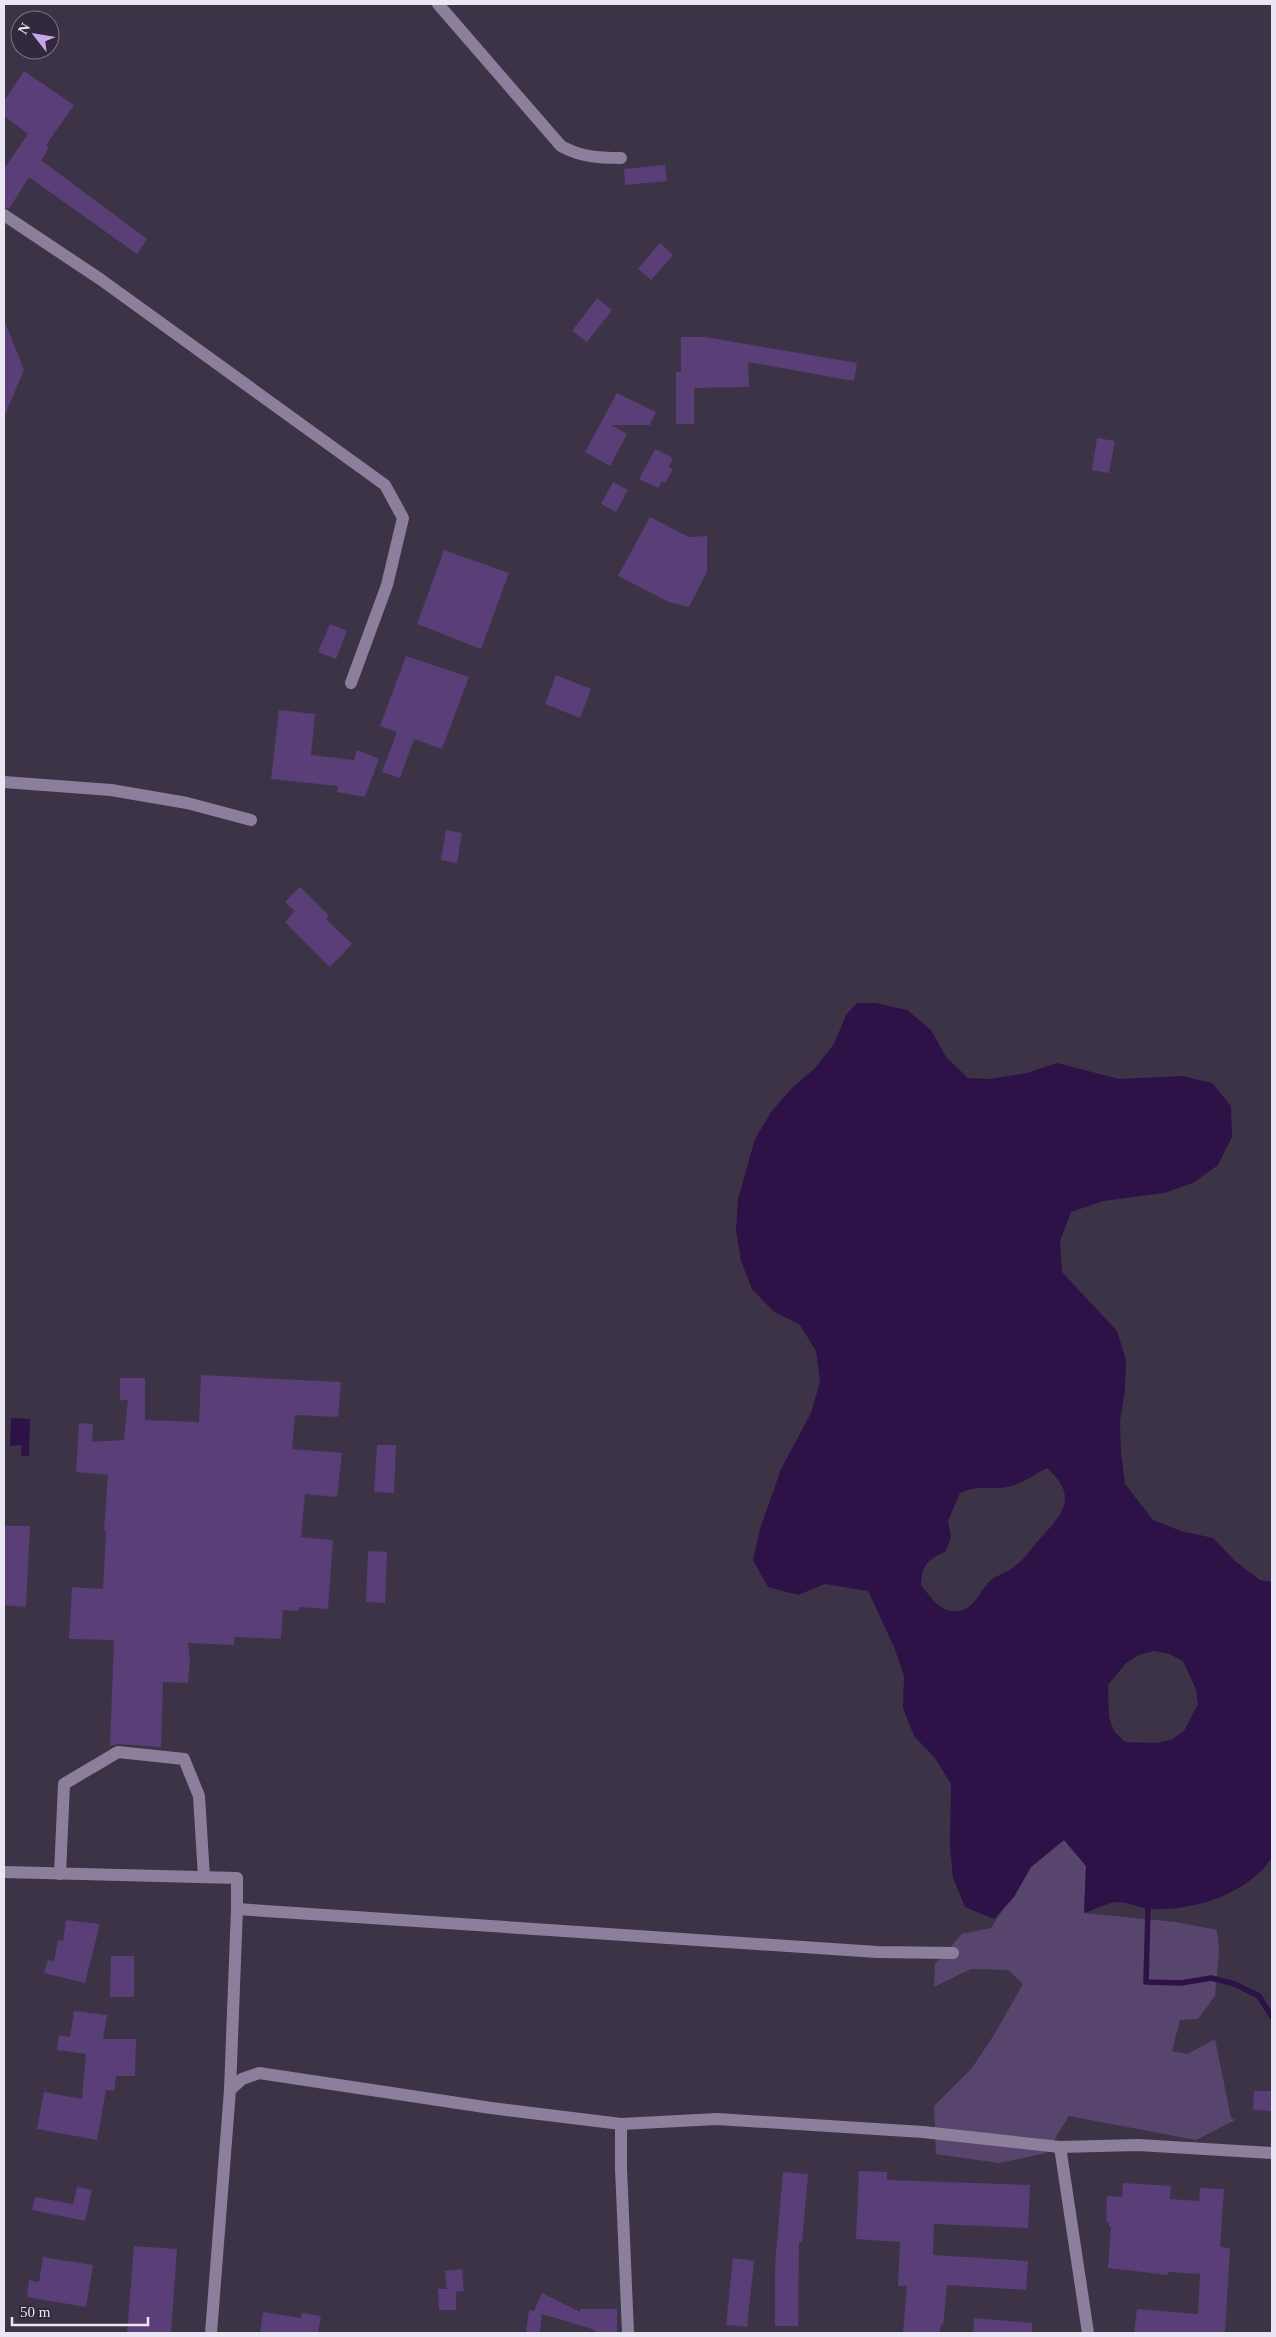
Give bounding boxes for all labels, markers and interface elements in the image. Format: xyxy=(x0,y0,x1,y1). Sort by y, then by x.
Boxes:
north arrow xyxy=(10,10,60,60)
text: N xyxy=(15,20,33,37)
scale bar xyxy=(12,2294,149,2326)
text: 50 m xyxy=(20,2304,51,2320)

